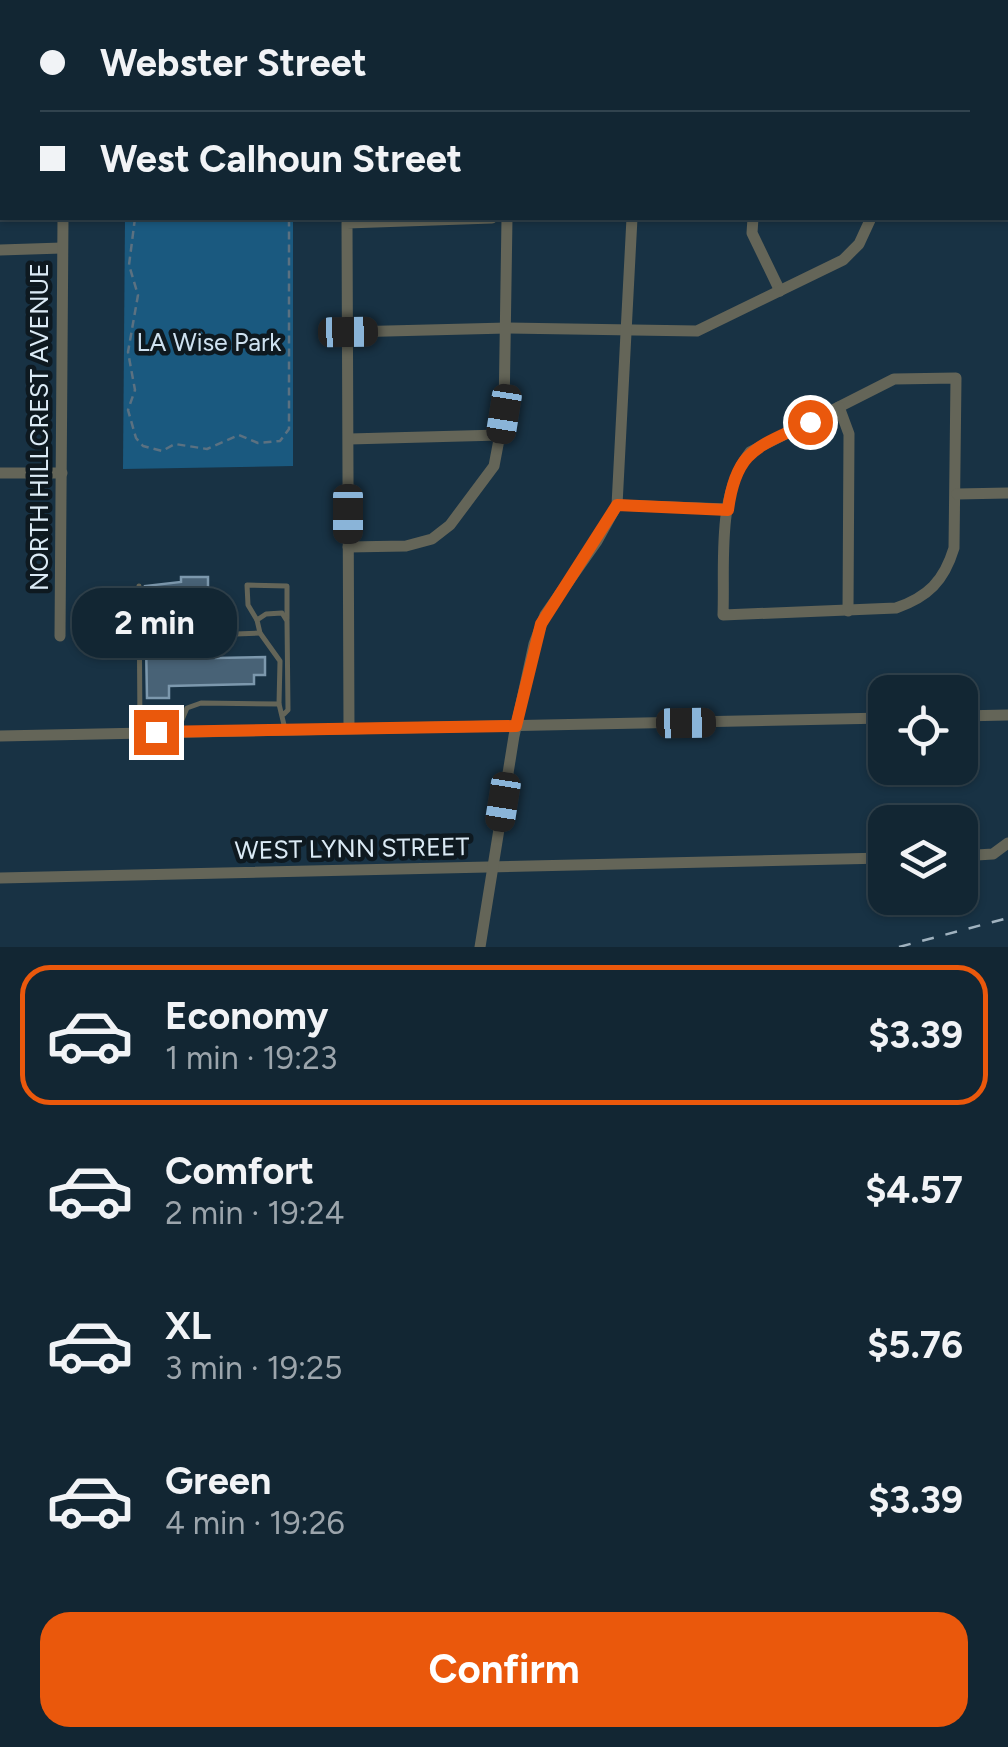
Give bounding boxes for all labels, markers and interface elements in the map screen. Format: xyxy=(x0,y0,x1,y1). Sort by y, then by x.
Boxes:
text: Webster Street xyxy=(100,40,367,86)
text: West Calhoun Street xyxy=(100,136,462,182)
street label: NORTH HILLCREST AVENUE xyxy=(24,263,54,591)
car xyxy=(318,316,378,348)
park label: LA Wise Park xyxy=(137,327,282,357)
car xyxy=(484,382,524,446)
route start xyxy=(788,400,833,445)
car xyxy=(333,484,363,544)
callout: 2 min xyxy=(74,587,238,657)
text: 2 min xyxy=(114,604,195,642)
map controls xyxy=(868,675,978,915)
button: locate xyxy=(868,675,978,785)
car xyxy=(656,707,716,739)
route end xyxy=(134,710,179,755)
car xyxy=(483,770,523,834)
button: layers xyxy=(868,805,978,915)
street label: WEST LYNN STREET xyxy=(234,831,470,865)
icon: car xyxy=(45,990,135,1080)
text: Economy xyxy=(165,993,328,1039)
text: $3.39 xyxy=(868,1012,963,1058)
text: 1 min · 19:23 xyxy=(165,1039,337,1077)
icon: car xyxy=(45,1145,135,1235)
text: Comfort xyxy=(165,1148,314,1194)
text: $4.57 xyxy=(865,1167,963,1213)
text: 2 min · 19:24 xyxy=(165,1194,344,1232)
icon: car xyxy=(45,1300,135,1390)
text: XL xyxy=(165,1303,211,1349)
text: $5.76 xyxy=(867,1322,963,1368)
text: 3 min · 19:25 xyxy=(165,1349,342,1387)
icon: car xyxy=(45,1455,135,1545)
text: Green xyxy=(165,1458,271,1504)
text: $3.39 xyxy=(868,1477,963,1523)
text: 4 min · 19:26 xyxy=(165,1504,345,1542)
button: Confirm xyxy=(40,1612,968,1727)

